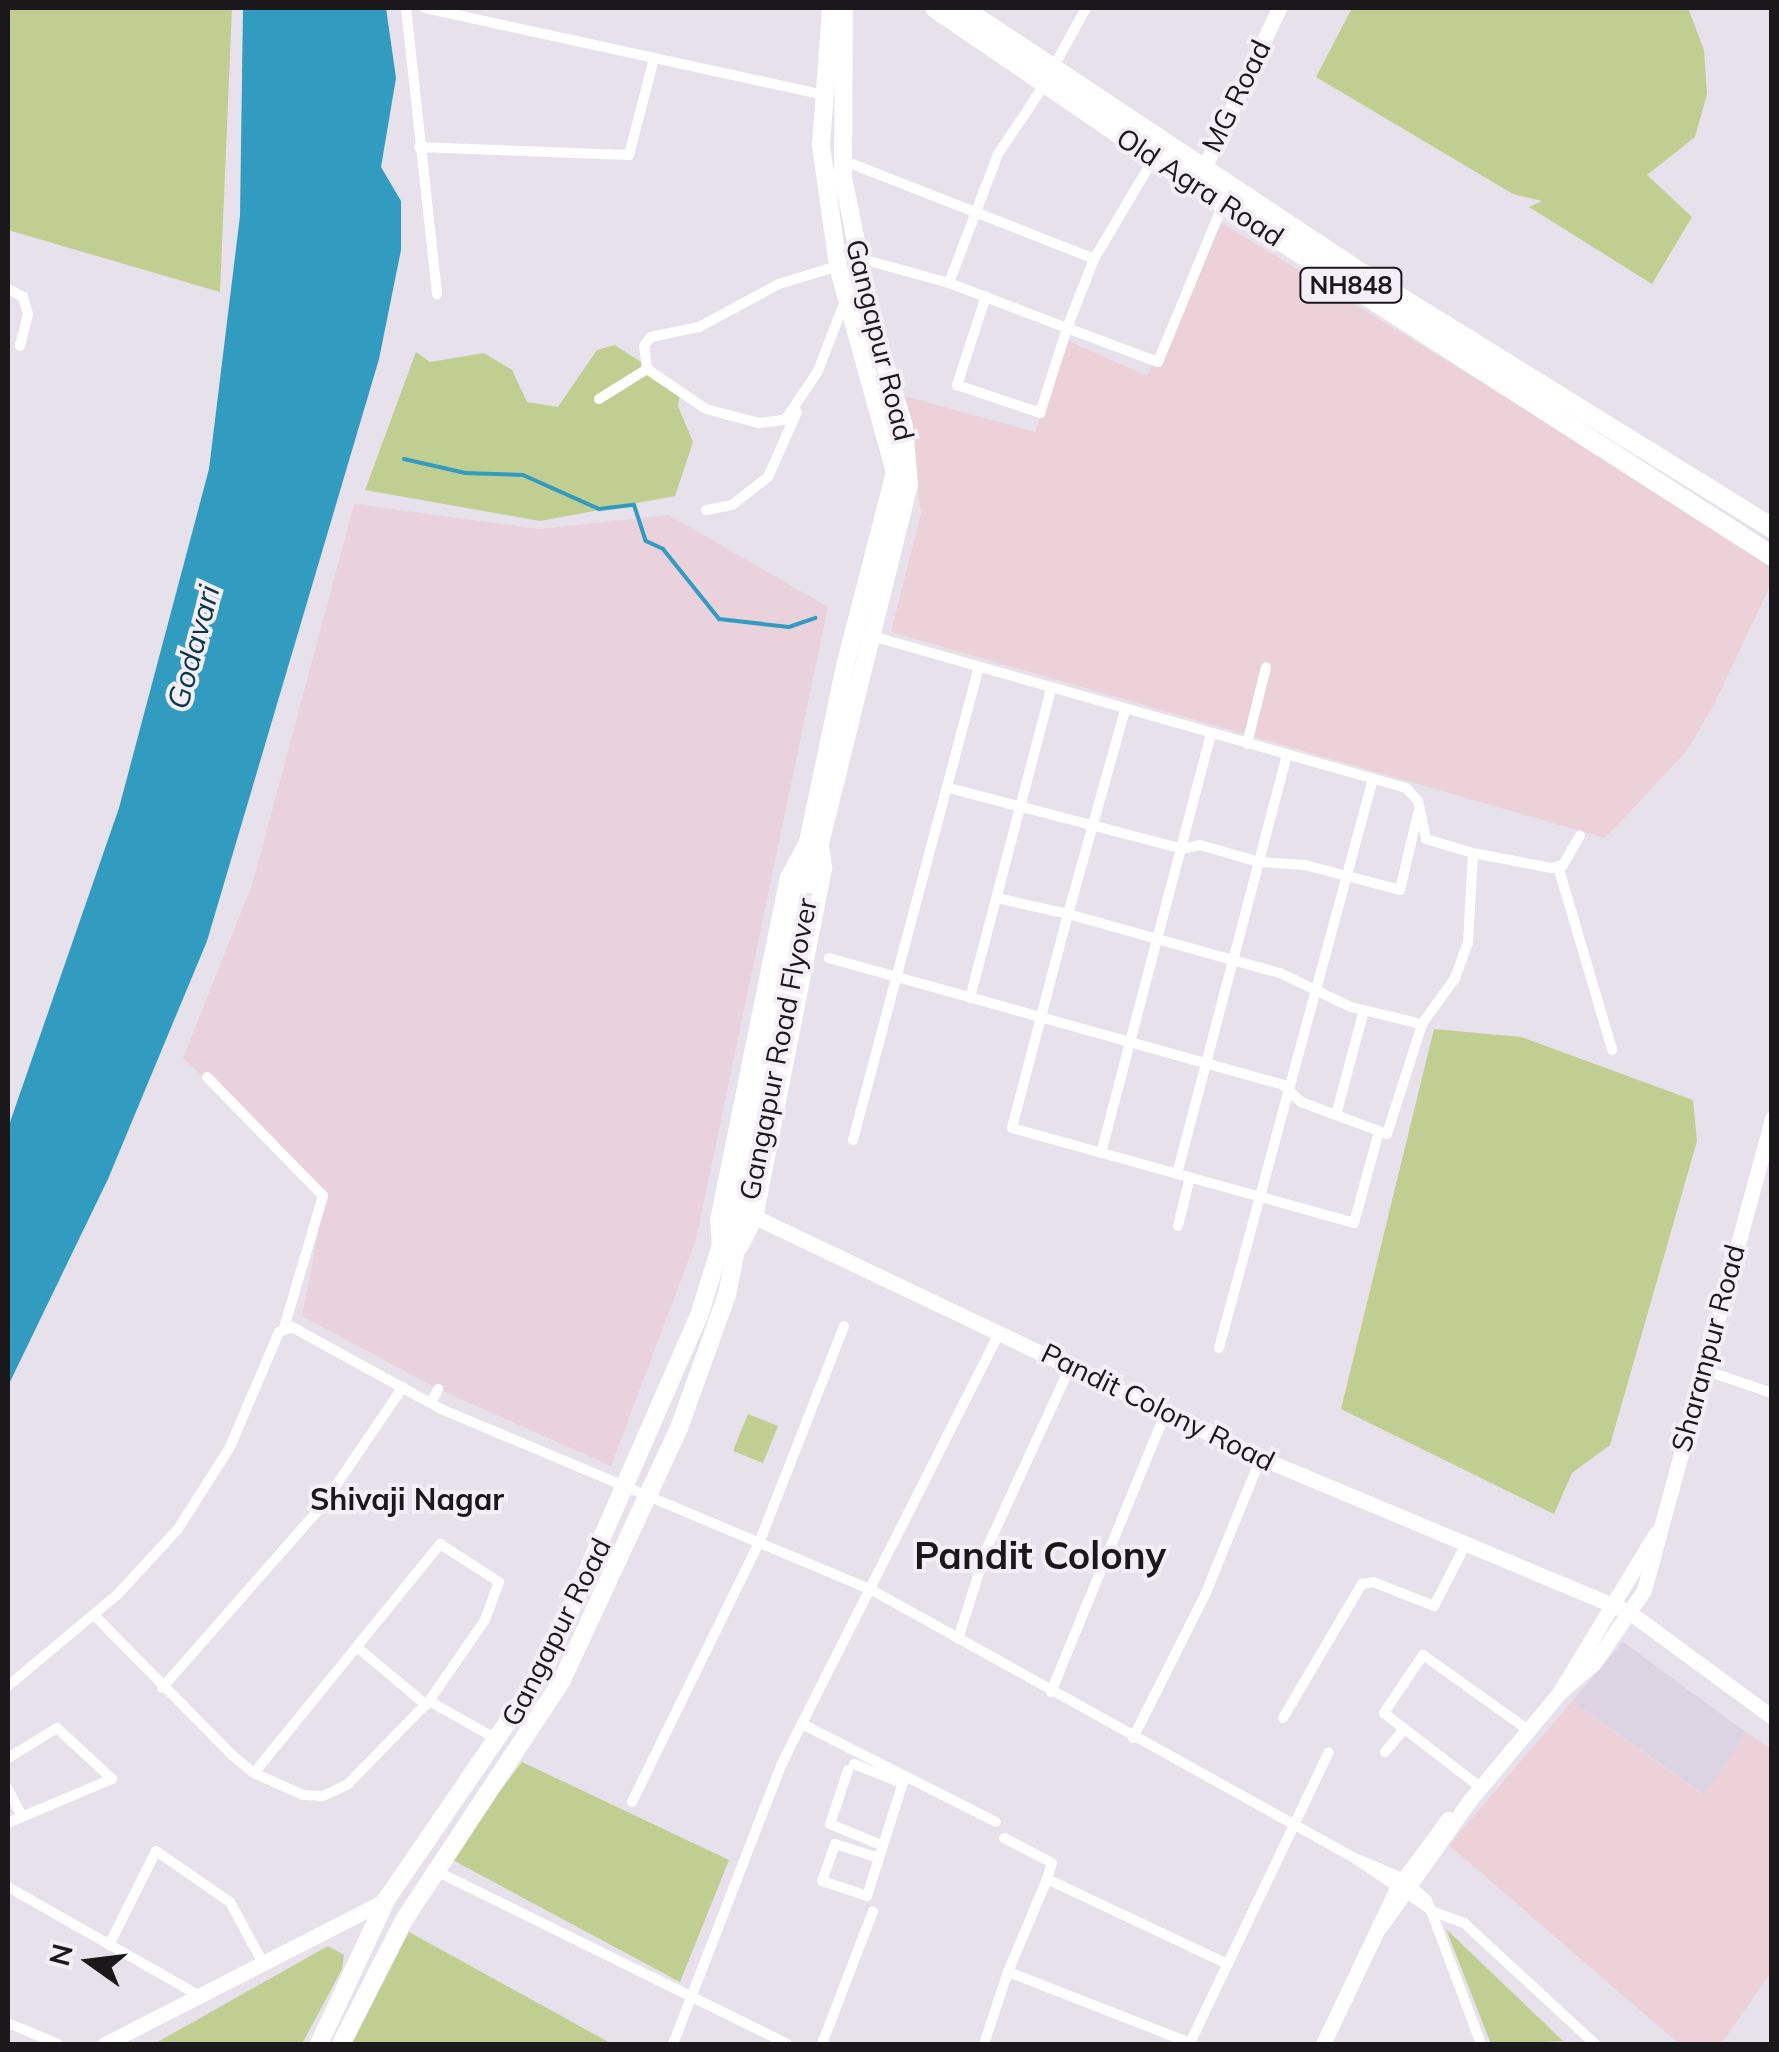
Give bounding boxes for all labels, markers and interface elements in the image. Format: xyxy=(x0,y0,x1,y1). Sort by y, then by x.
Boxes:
street label: MG Road xyxy=(1195,35,1277,157)
street label: Old Agra Road xyxy=(1110,120,1290,254)
street label: Gangapur Road xyxy=(839,236,921,444)
road number: NH848 xyxy=(1298,265,1404,305)
water label: Godavari xyxy=(159,581,227,713)
street label: Gangapur Road Flyover xyxy=(732,895,824,1203)
street label: Sharanpur Road xyxy=(1664,1241,1752,1455)
street label: Pandit Colony Road xyxy=(1036,1336,1280,1478)
district label: Shivaji Nagar xyxy=(310,1481,504,1517)
street label: Gangapur Road xyxy=(494,1532,618,1732)
district label: Pandit Colony xyxy=(914,1533,1166,1579)
north arrow xyxy=(40,1912,140,2012)
text: N xyxy=(41,1940,80,1969)

